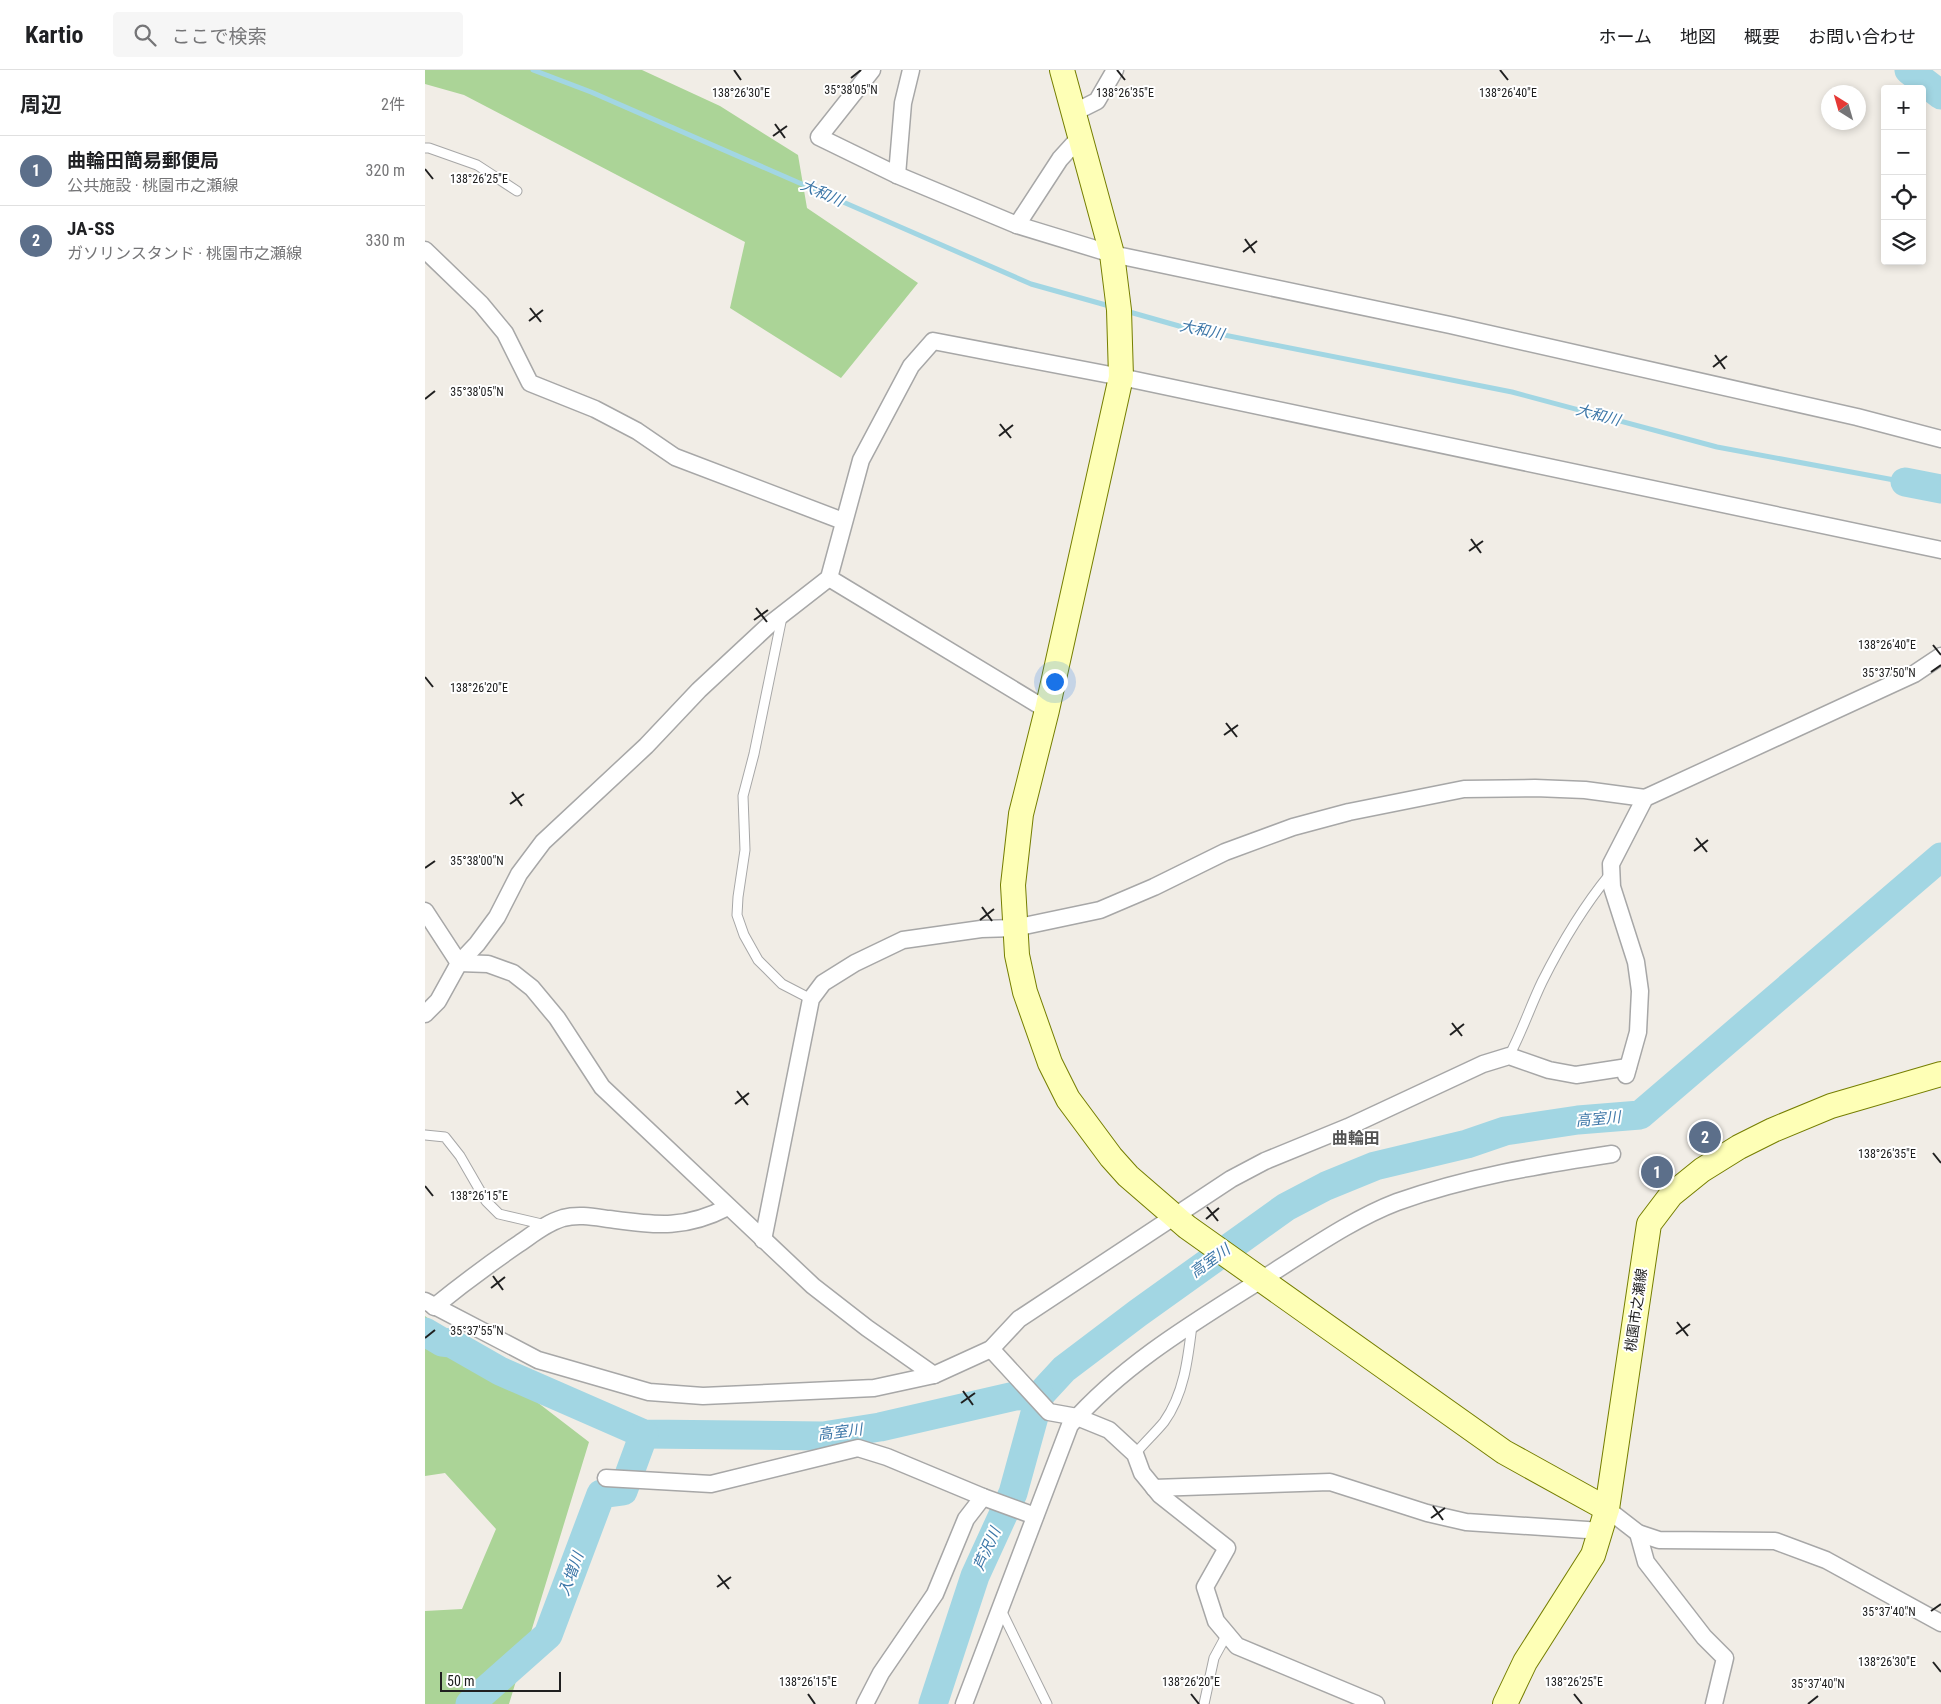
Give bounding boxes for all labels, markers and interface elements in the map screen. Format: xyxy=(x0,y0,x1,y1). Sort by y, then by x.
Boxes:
search box xyxy=(113,12,463,57)
text: Kartio xyxy=(25,21,83,49)
icon: search xyxy=(131,21,159,49)
text: ここで検索 xyxy=(171,25,266,48)
text: ホーム xyxy=(1599,26,1652,47)
text: 地図 xyxy=(1680,26,1716,47)
text: 概要 xyxy=(1744,26,1780,47)
text: お問い合わせ xyxy=(1808,26,1916,47)
text: 35°38'05"N xyxy=(824,83,878,97)
north arrow xyxy=(1821,85,1866,130)
map controls xyxy=(1881,85,1926,265)
button: + xyxy=(1881,85,1926,130)
text: 138°26'30"E xyxy=(712,86,770,100)
text: 138°26'35"E xyxy=(1096,86,1154,100)
text: 138°26'40"E xyxy=(1479,86,1537,100)
text: 周辺 xyxy=(20,93,62,117)
text: 2件 xyxy=(381,95,405,114)
button: − xyxy=(1881,130,1926,175)
text: 曲輪田簡易郵便局 xyxy=(67,149,219,172)
text: 1 xyxy=(32,161,40,180)
text: 320 m xyxy=(366,161,405,180)
text: 138°26'25"E xyxy=(450,172,508,186)
button: locate xyxy=(1881,175,1926,220)
text: 公共施設 · 桃園市之瀬線 xyxy=(67,176,238,195)
water label: 大和川 xyxy=(798,176,848,211)
text: JA-SS xyxy=(67,217,115,240)
button: layers xyxy=(1881,220,1926,265)
text: 2 xyxy=(32,231,40,250)
text: 330 m xyxy=(366,231,405,250)
text: ガソリンスタンド · 桃園市之瀬線 xyxy=(67,244,302,263)
water label: 大和川 xyxy=(1178,317,1228,344)
text: 35°38'05"N xyxy=(450,385,504,399)
water label: 大和川 xyxy=(1574,400,1624,430)
text: 138°26'40"E xyxy=(1858,638,1916,652)
text: 35°37'50"N xyxy=(1862,666,1916,680)
your location xyxy=(1042,669,1068,695)
text: 138°26'20"E xyxy=(450,681,508,695)
text: 35°38'00"N xyxy=(450,854,504,868)
water label: 高室川 xyxy=(1575,1108,1623,1130)
pin: 2 xyxy=(1689,1118,1721,1156)
district label: 曲輪田 xyxy=(1332,1129,1380,1148)
text: 138°26'35"E xyxy=(1858,1147,1916,1161)
pin: 1 xyxy=(1641,1153,1673,1191)
text: 138°26'15"E xyxy=(450,1189,508,1203)
water label: 高室川 xyxy=(1187,1239,1235,1282)
street label: 桃園市之瀬線 xyxy=(1622,1267,1650,1353)
text: 35°37'55"N xyxy=(450,1324,504,1338)
water label: 高室川 xyxy=(817,1420,865,1444)
water label: 芦沢川 xyxy=(970,1523,1005,1573)
water label: 入増川 xyxy=(555,1548,588,1598)
text: 35°37'40"N xyxy=(1862,1605,1916,1619)
text: 138°26'30"E xyxy=(1858,1655,1916,1669)
scale bar xyxy=(440,1669,561,1692)
text: 50 m xyxy=(447,1673,475,1689)
text: 138°26'15"E xyxy=(779,1675,837,1689)
text: 138°26'20"E xyxy=(1162,1675,1220,1689)
text: 138°26'25"E xyxy=(1545,1675,1603,1689)
text: 35°37'40"N xyxy=(1791,1677,1845,1691)

